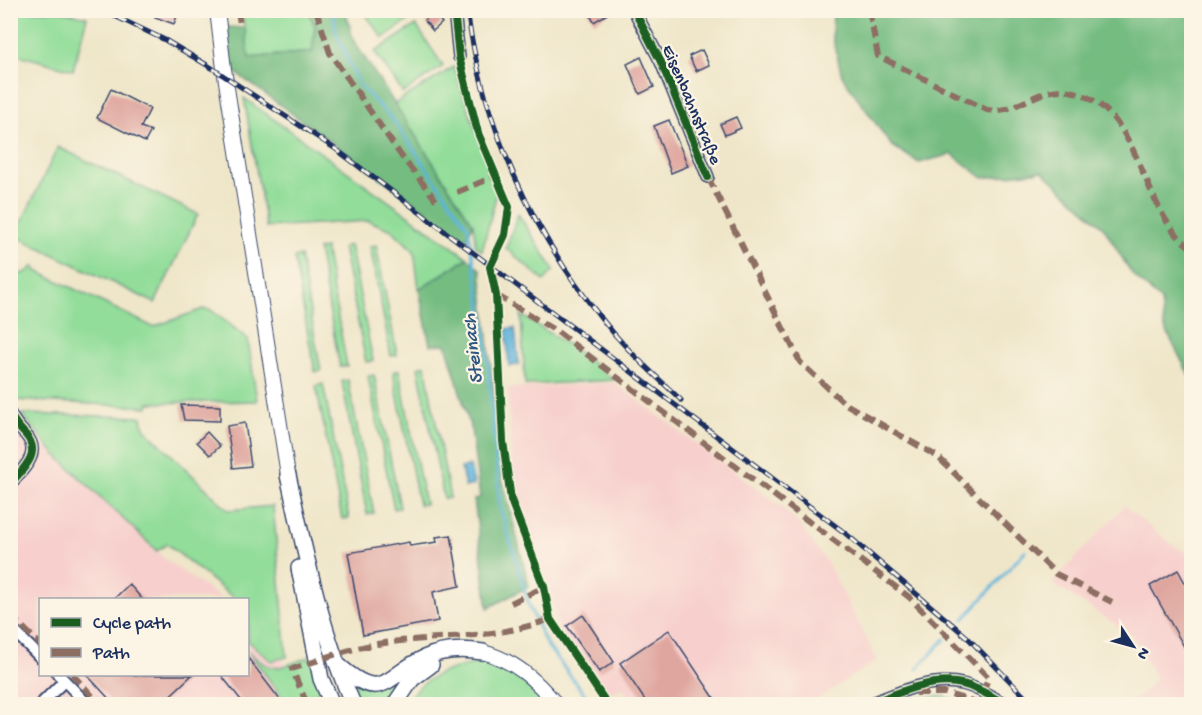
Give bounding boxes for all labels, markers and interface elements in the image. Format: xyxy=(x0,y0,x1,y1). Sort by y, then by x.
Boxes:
street label: Eisenbahnstraße xyxy=(656,42,726,169)
water label: Steinach xyxy=(459,312,490,385)
legend xyxy=(39,598,249,676)
text: Cycle path xyxy=(93,614,171,635)
north arrow xyxy=(1103,616,1163,676)
text: N xyxy=(1131,643,1153,663)
text: Path xyxy=(92,644,130,665)

